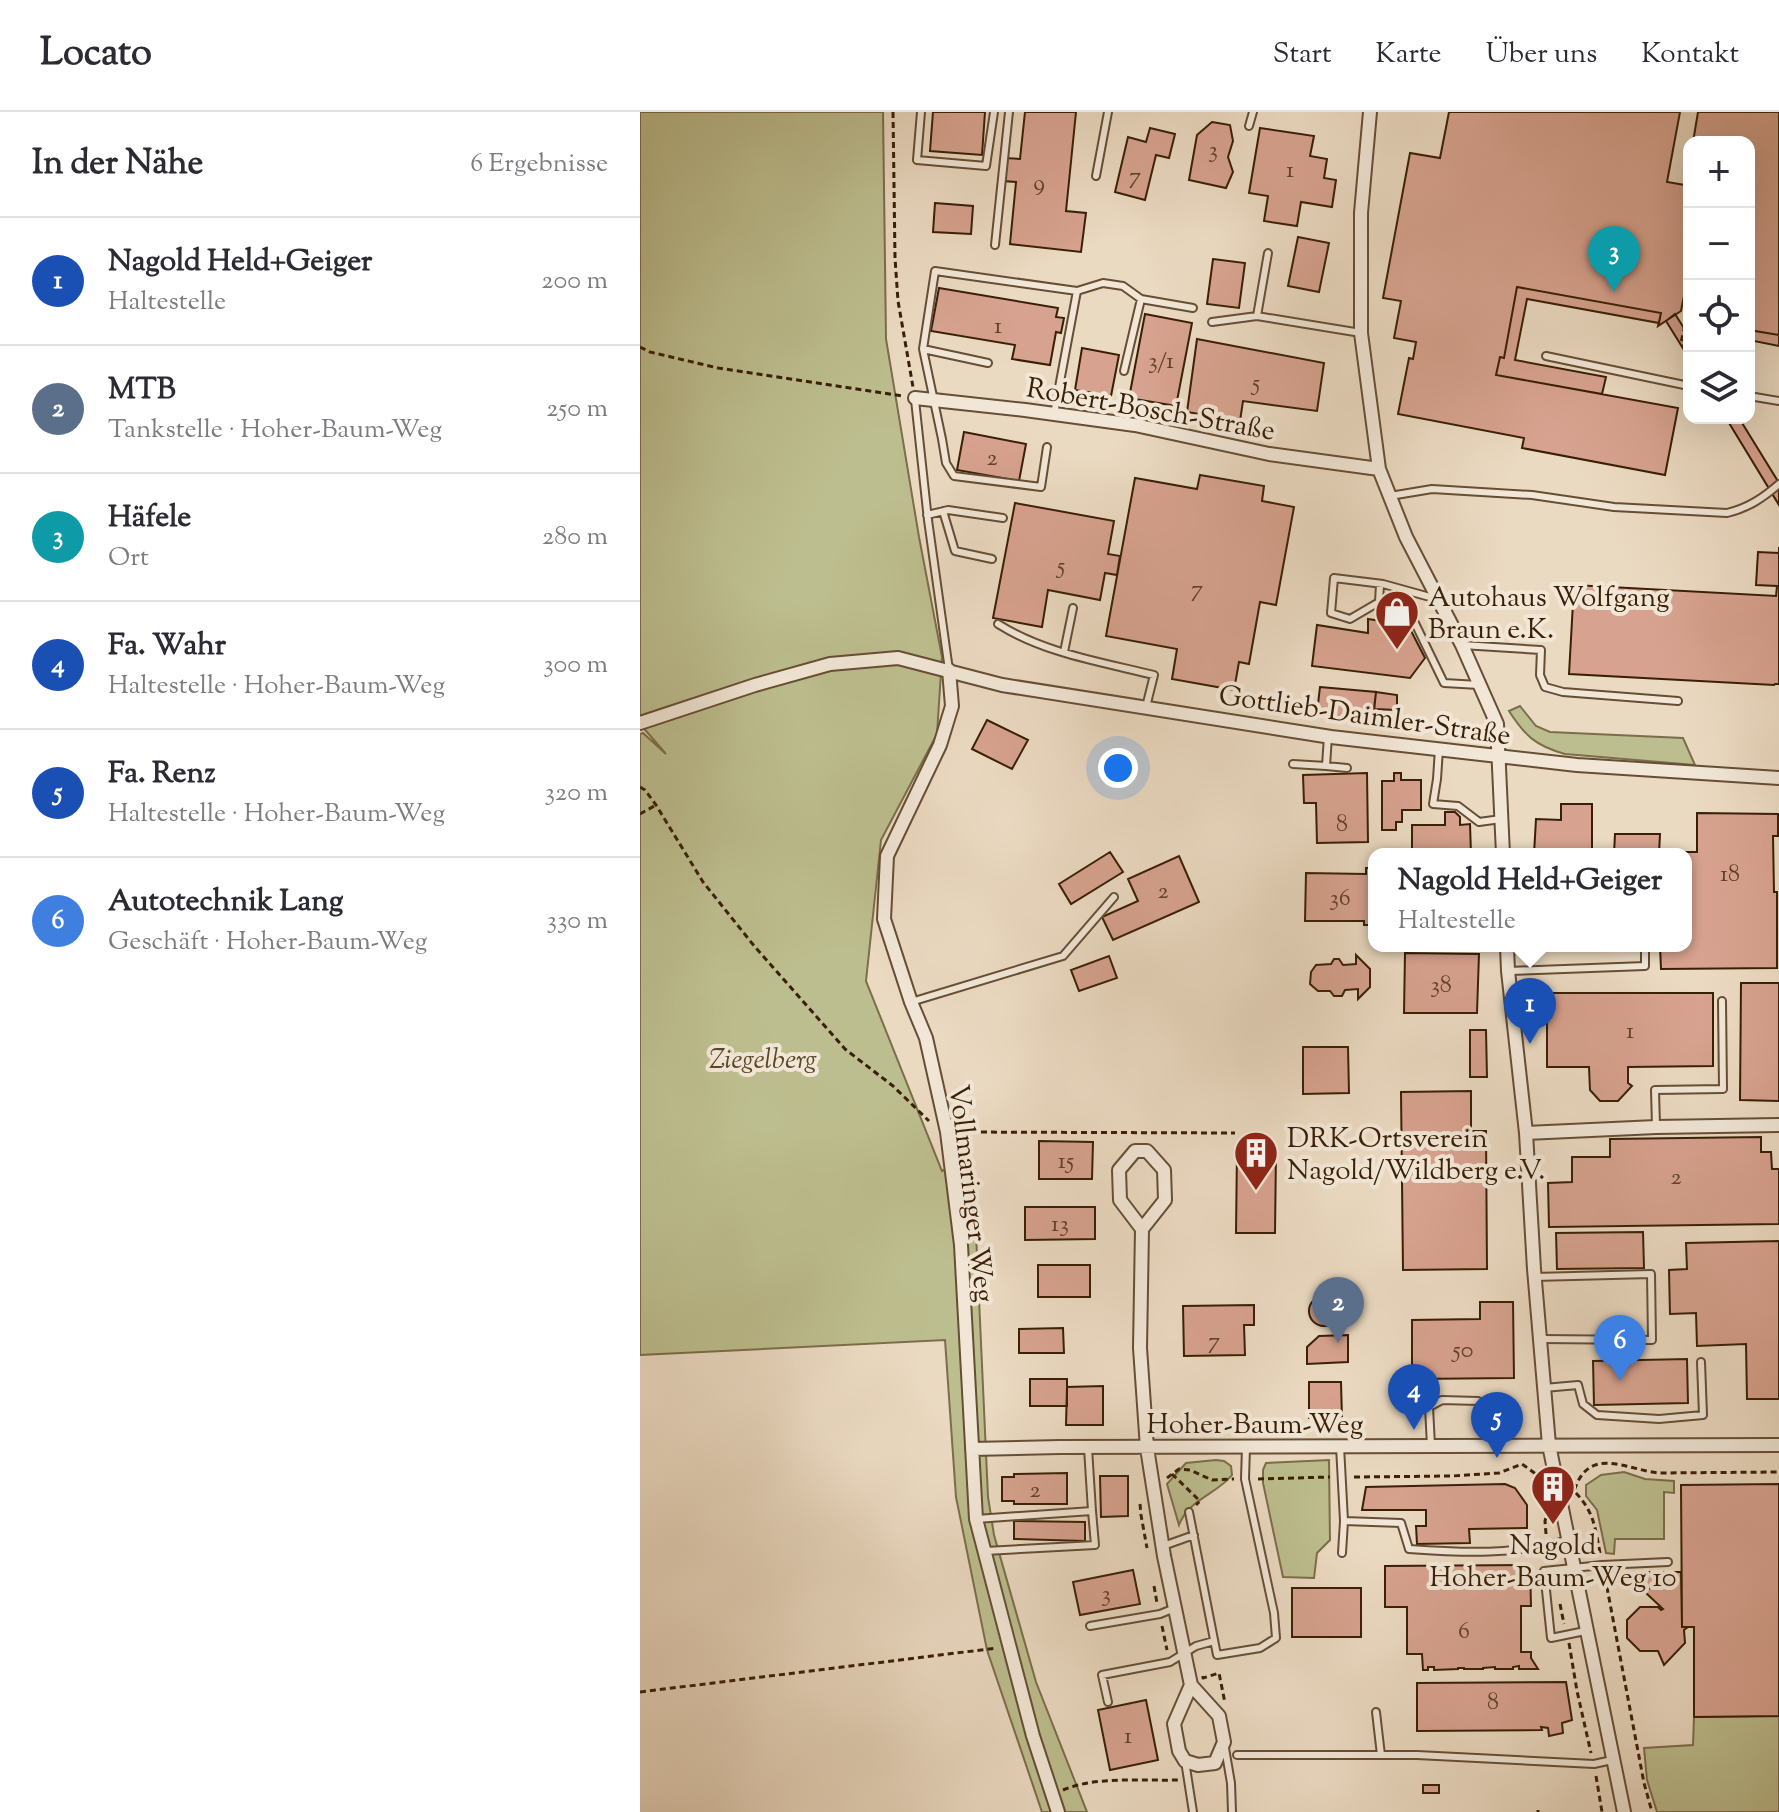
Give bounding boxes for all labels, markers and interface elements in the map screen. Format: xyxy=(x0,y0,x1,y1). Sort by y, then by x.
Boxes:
text: Locato xyxy=(40,28,152,82)
text: Start xyxy=(1273,35,1332,75)
text: Karte xyxy=(1376,35,1442,75)
text: Über uns xyxy=(1486,35,1597,75)
text: Kontakt xyxy=(1641,35,1739,75)
house number: 3 xyxy=(1208,134,1218,168)
map controls xyxy=(1683,136,1755,424)
button: + xyxy=(1683,136,1755,208)
text: In der Nähe xyxy=(32,140,203,189)
text: 6 Ergebnisse xyxy=(470,146,608,183)
house number: 1 xyxy=(1286,154,1294,188)
house number: 7 xyxy=(1129,160,1141,194)
house number: 9 xyxy=(1033,167,1045,201)
button: − xyxy=(1683,208,1755,280)
pin: 3 xyxy=(1588,226,1640,292)
text: Nagold Held+Geiger xyxy=(108,241,372,284)
text: 1 xyxy=(54,263,62,300)
text: 200 m xyxy=(541,263,608,300)
button: locate xyxy=(1683,280,1755,352)
text: Haltestelle xyxy=(108,284,226,321)
house number: 1 xyxy=(994,310,1002,344)
house number: 3/1 xyxy=(1148,345,1174,379)
button: layers xyxy=(1683,352,1755,424)
house number: 5 xyxy=(1250,367,1260,401)
text: MTB xyxy=(108,369,176,412)
street label: Robert-Bosch-Straße xyxy=(1023,369,1278,453)
text: 2 xyxy=(52,391,64,428)
text: 250 m xyxy=(546,391,608,428)
text: Tankstelle · Hoher-Baum-Weg xyxy=(108,412,442,449)
house number: 2 xyxy=(986,442,998,476)
text: Häfele xyxy=(108,497,191,540)
text: 3 xyxy=(53,519,63,556)
text: 280 m xyxy=(542,519,608,556)
text: Ort xyxy=(108,540,149,577)
house number: 5 xyxy=(1055,550,1065,584)
house number: 7 xyxy=(1191,573,1203,607)
place label: Autohaus Wolfgang Braun e.K. xyxy=(1428,579,1670,651)
shop icon: Autohaus Wolfgang Braun e.K. xyxy=(1373,588,1421,651)
text: Fa. Wahr xyxy=(108,625,226,668)
text: 4 xyxy=(51,647,65,684)
text: 300 m xyxy=(543,647,608,684)
text: Haltestelle · Hoher-Baum-Weg xyxy=(108,668,445,705)
street label: Gottlieb-Daimler-Straße xyxy=(1216,677,1513,757)
your location xyxy=(1098,748,1138,788)
text: Fa. Renz xyxy=(108,753,216,796)
text: 5 xyxy=(54,775,62,812)
text: 320 m xyxy=(545,775,608,812)
text: Haltestelle · Hoher-Baum-Weg xyxy=(108,796,445,833)
house number: 8 xyxy=(1336,808,1348,842)
popup xyxy=(1368,848,1692,952)
house number: 18 xyxy=(1720,858,1740,892)
text: Nagold Held+Geiger xyxy=(1398,860,1662,903)
house number: 2 xyxy=(1157,875,1169,909)
text: Autotechnik Lang xyxy=(108,881,343,924)
house number: 36 xyxy=(1329,882,1351,916)
text: 6 xyxy=(52,903,64,940)
text: 330 m xyxy=(546,903,608,940)
text: Haltestelle xyxy=(1398,903,1516,940)
text: Geschäft · Hoher-Baum-Weg xyxy=(108,924,427,961)
house number: 38 xyxy=(1430,969,1452,1003)
pin: 1 xyxy=(1504,978,1556,1044)
house number: 1 xyxy=(1626,1015,1634,1049)
park label: Ziegelberg xyxy=(709,1041,817,1081)
street label: Vollmaringer Weg xyxy=(937,1082,1003,1305)
place label: DRK-Ortsverein Nagold/Wildberg e.V. xyxy=(1287,1120,1545,1192)
building icon: DRK-Ortsverein Nagold/Wildberg e.V. xyxy=(1232,1129,1280,1192)
house number: 15 xyxy=(1058,1145,1074,1179)
house number: 2 xyxy=(1670,1161,1682,1195)
house number: 13 xyxy=(1051,1208,1069,1242)
pin: 2 xyxy=(1312,1277,1364,1343)
pin: 6 xyxy=(1594,1315,1646,1381)
house number: 7 xyxy=(1208,1325,1220,1359)
house number: 50 xyxy=(1451,1334,1473,1368)
pin: 4 xyxy=(1388,1364,1440,1430)
pin: 5 xyxy=(1471,1392,1523,1458)
street label: Hoher-Baum-Weg xyxy=(1146,1406,1364,1446)
building icon: Nagold Hoher-Baum-Weg 10 xyxy=(1529,1463,1577,1526)
house number: 2 xyxy=(1029,1474,1041,1508)
place label: Nagold Hoher-Baum-Weg 10 xyxy=(1429,1527,1677,1599)
house number: 3 xyxy=(1101,1578,1111,1612)
house number: 6 xyxy=(1458,1615,1470,1649)
house number: 8 xyxy=(1487,1686,1499,1720)
house number: 1 xyxy=(1124,1720,1132,1754)

